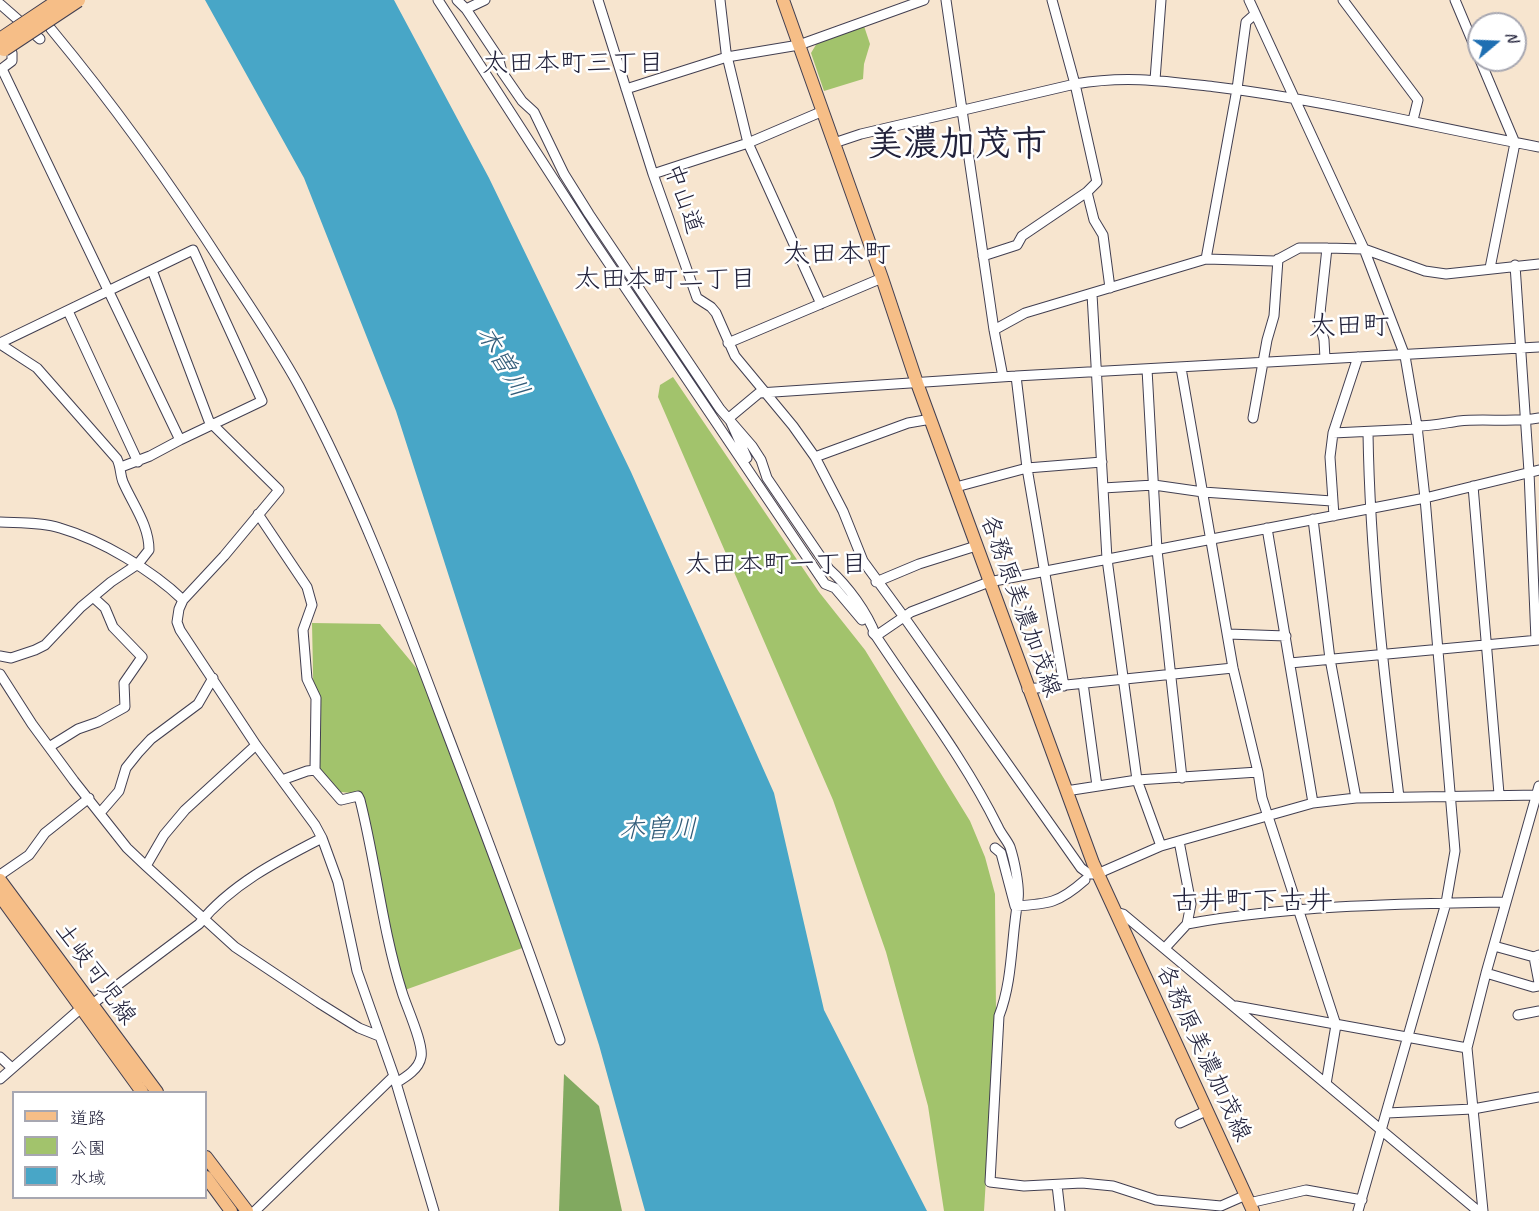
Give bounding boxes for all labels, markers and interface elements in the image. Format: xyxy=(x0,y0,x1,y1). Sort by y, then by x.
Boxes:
north arrow xyxy=(1467,12,1527,72)
text: N xyxy=(1501,29,1523,45)
district label: 太田本町三丁目 xyxy=(482,48,664,80)
district label: 美濃加茂市 xyxy=(867,124,1047,168)
street label: 中山道 xyxy=(658,160,708,238)
district label: 太田本町 xyxy=(783,239,891,271)
district label: 太田本町二丁目 xyxy=(574,264,756,296)
district label: 太田町 xyxy=(1309,311,1389,343)
water label: 木曽川 xyxy=(469,320,535,404)
street label: 各務原美濃加茂線 xyxy=(974,511,1066,701)
district label: 太田本町一丁目 xyxy=(685,549,867,581)
water label: 木曽川 xyxy=(619,814,697,846)
district label: 古井町下古井 xyxy=(1171,886,1333,918)
street label: 土岐可児線 xyxy=(48,917,142,1031)
street label: 各務原美濃加茂線 xyxy=(1149,960,1257,1146)
legend xyxy=(12,1091,207,1199)
text: 道路 xyxy=(70,1107,106,1129)
text: 公園 xyxy=(70,1137,106,1159)
text: 水域 xyxy=(70,1167,106,1189)

